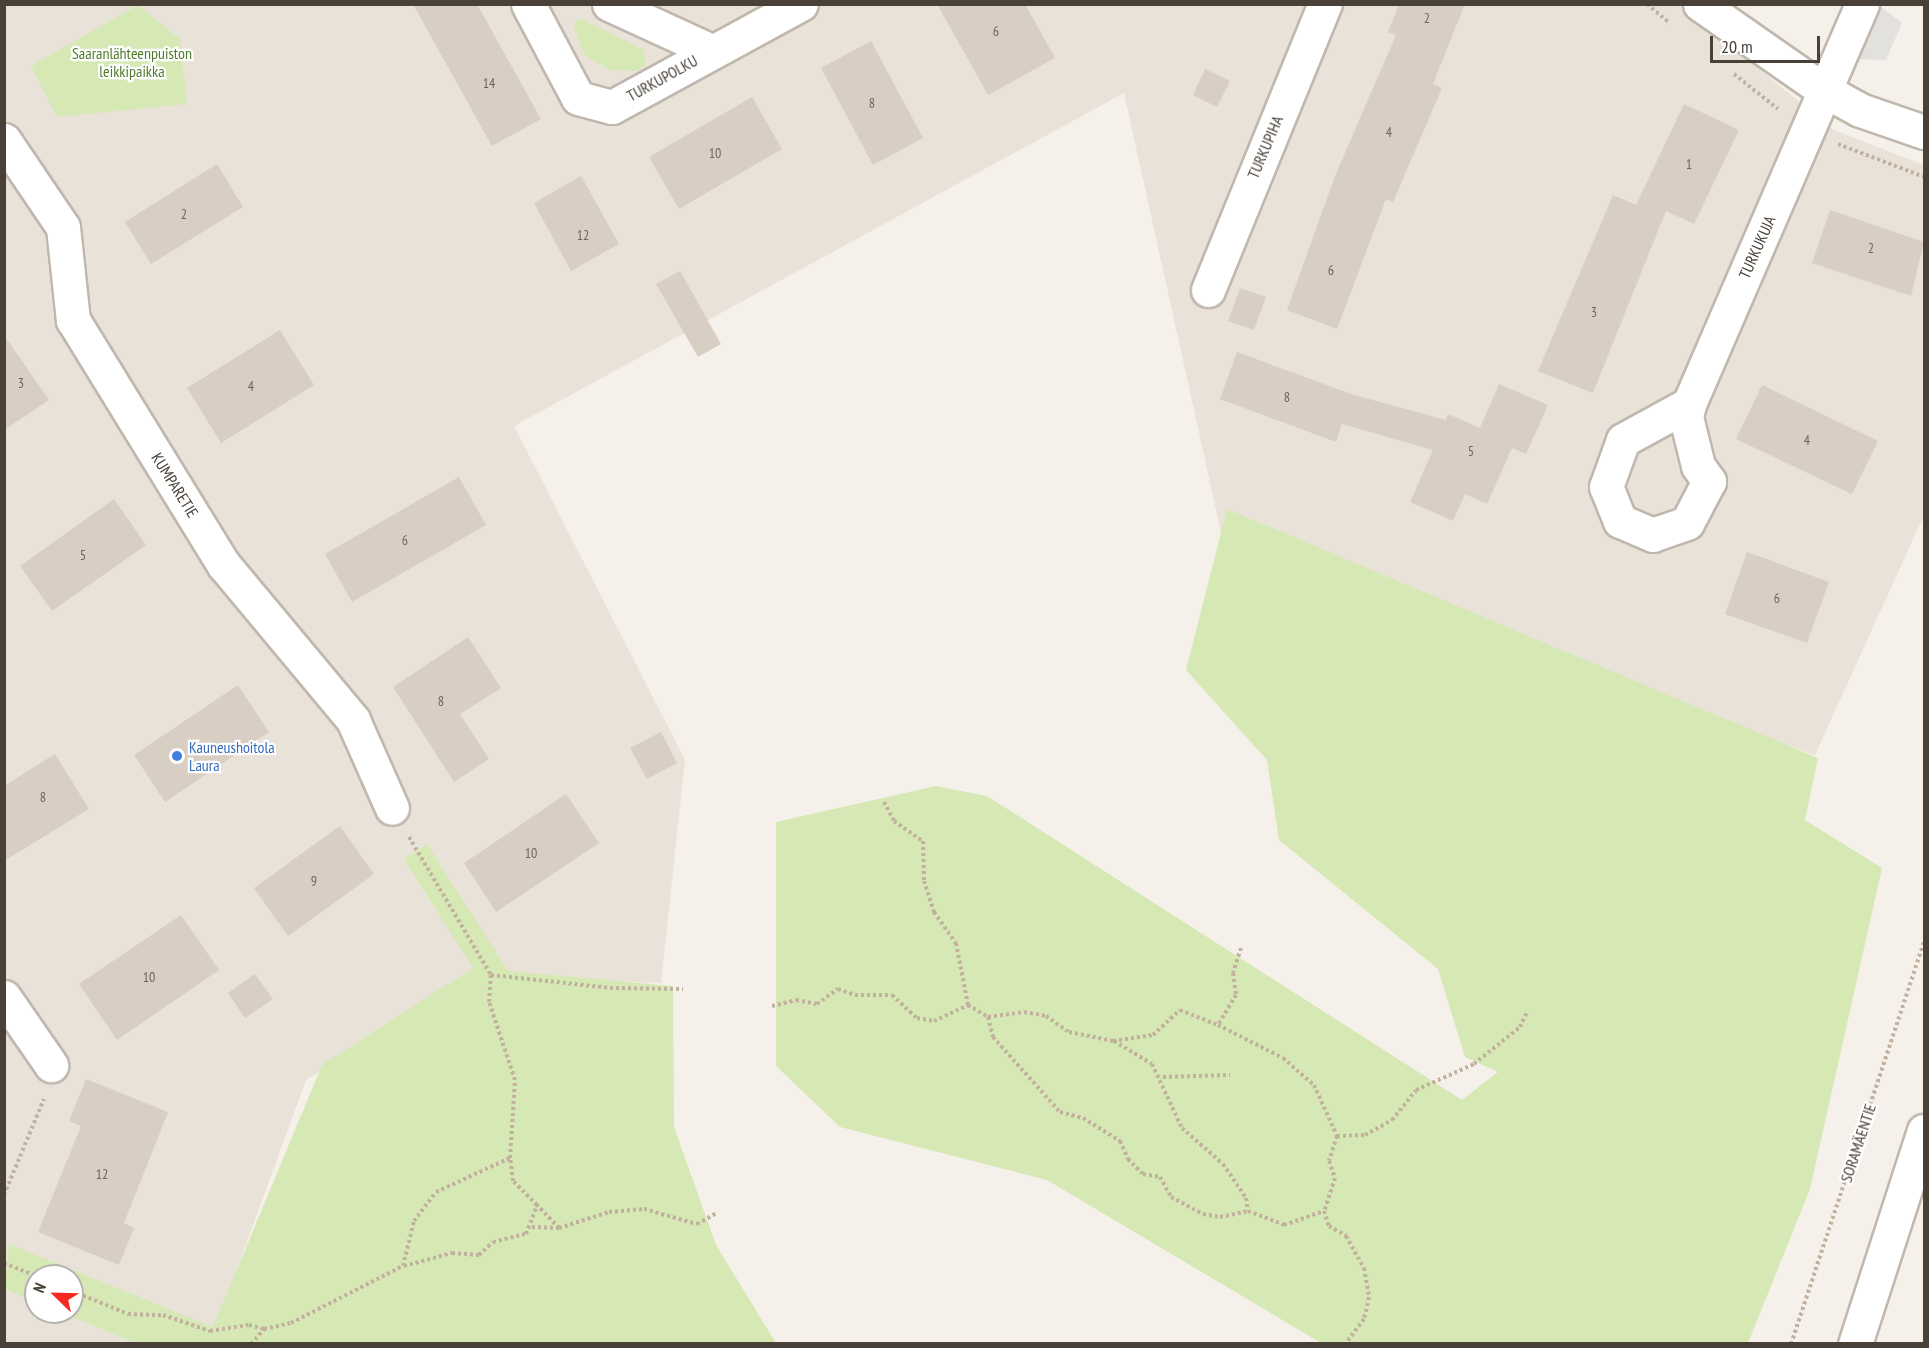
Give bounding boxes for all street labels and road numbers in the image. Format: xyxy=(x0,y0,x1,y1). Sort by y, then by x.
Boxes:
street label: TURKUPOLKU xyxy=(623,51,701,105)
street label: TURKUPIHA xyxy=(1243,113,1287,181)
street label: TURKUKUJA xyxy=(1735,212,1779,282)
street label: KUMPARETIE xyxy=(148,449,202,521)
street label: SORAMÄENTIE xyxy=(1836,1101,1880,1185)

